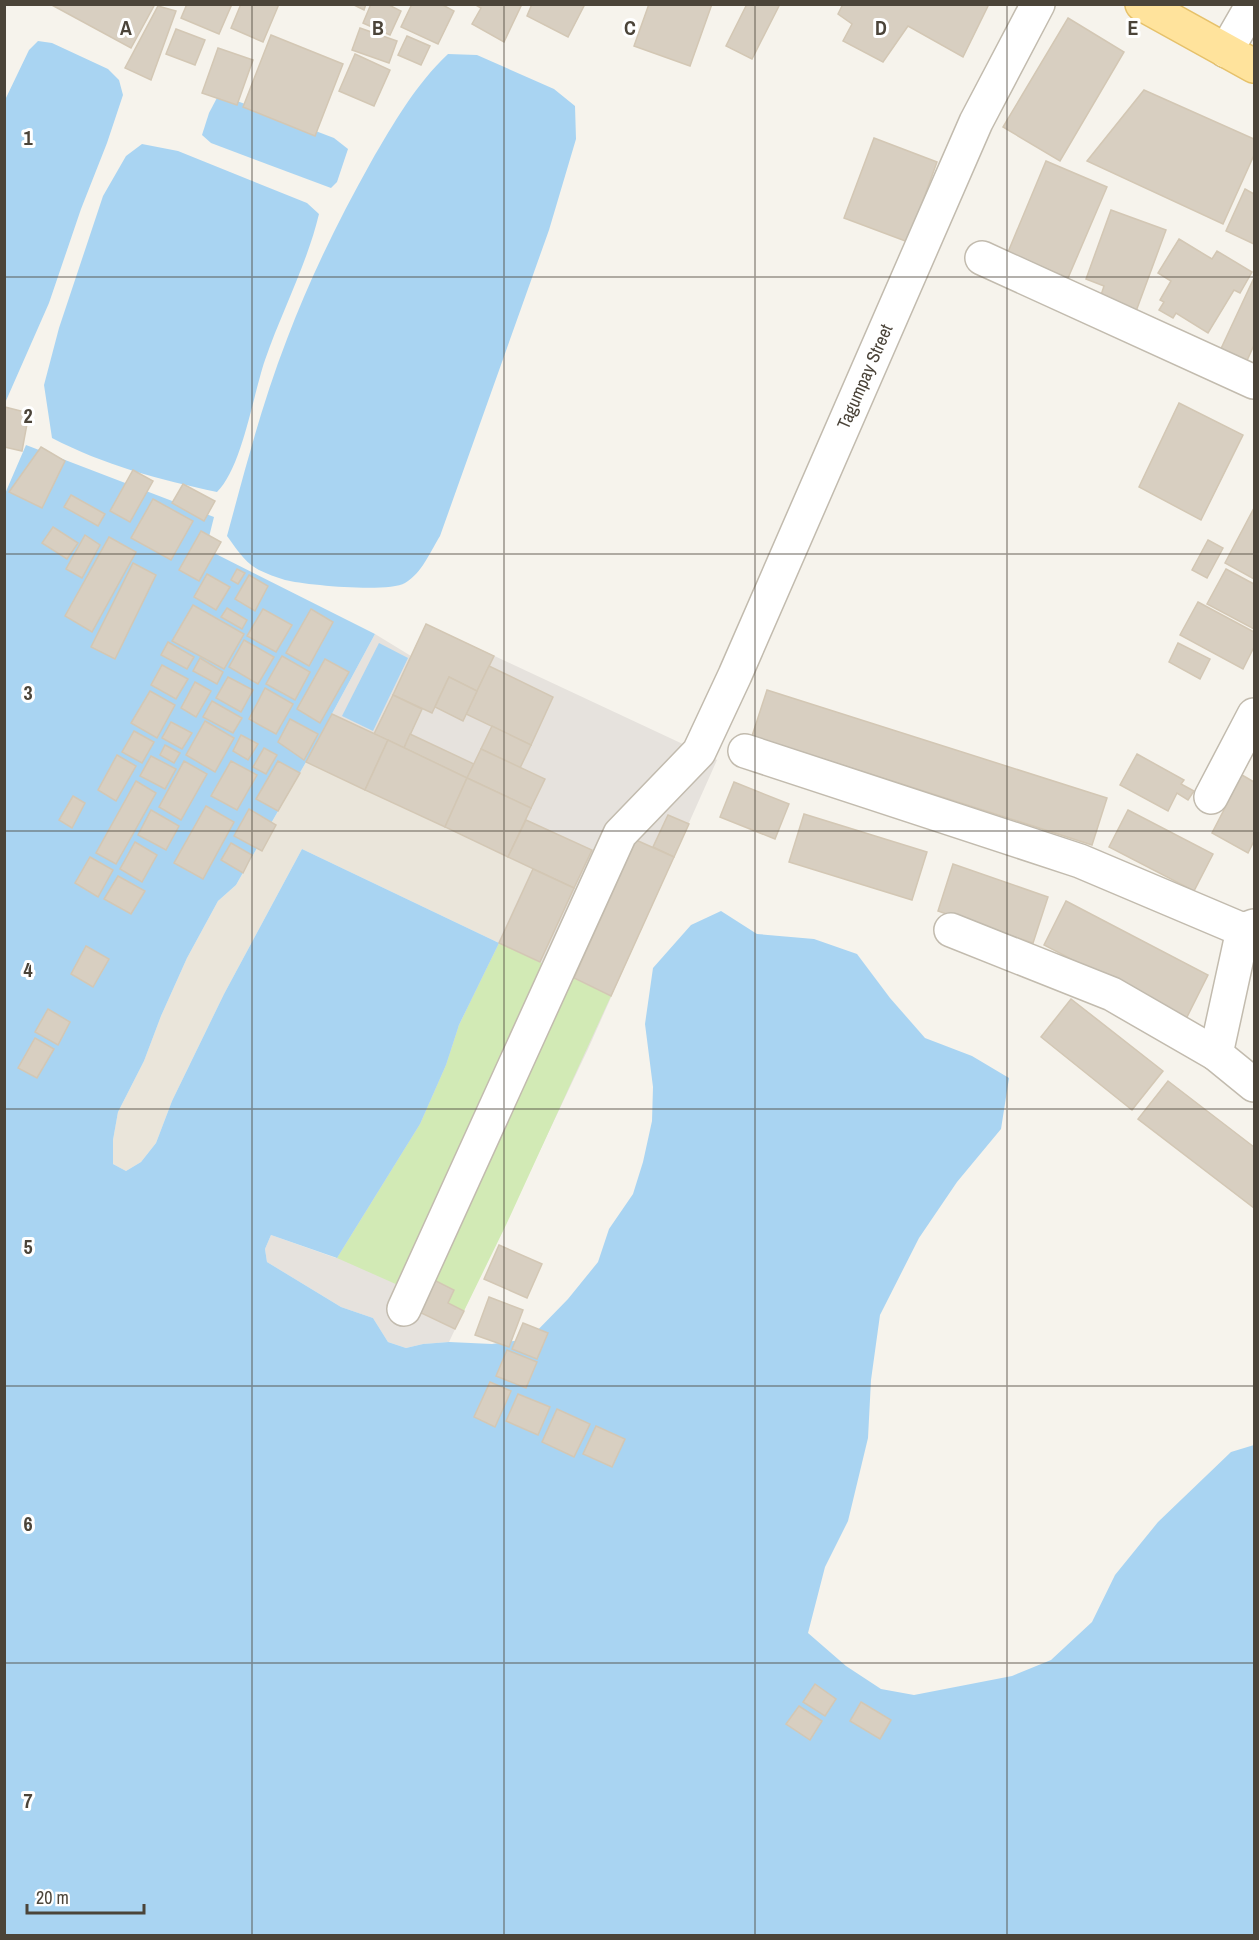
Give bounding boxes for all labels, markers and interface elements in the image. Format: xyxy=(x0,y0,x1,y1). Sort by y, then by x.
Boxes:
text: A xyxy=(120,14,132,41)
text: B xyxy=(372,14,384,41)
text: C xyxy=(624,14,636,41)
text: D xyxy=(875,14,887,41)
text: E xyxy=(1128,14,1139,41)
text: 1 xyxy=(23,124,33,151)
street label: Tagumpay Street xyxy=(831,320,898,433)
text: 2 xyxy=(23,402,33,429)
text: 3 xyxy=(23,679,33,706)
text: 4 xyxy=(23,956,33,983)
text: 5 xyxy=(23,1233,33,1260)
text: 6 xyxy=(23,1510,33,1537)
text: 7 xyxy=(23,1787,33,1814)
scale bar xyxy=(27,1877,144,1915)
text: 20 m xyxy=(36,1885,69,1910)

